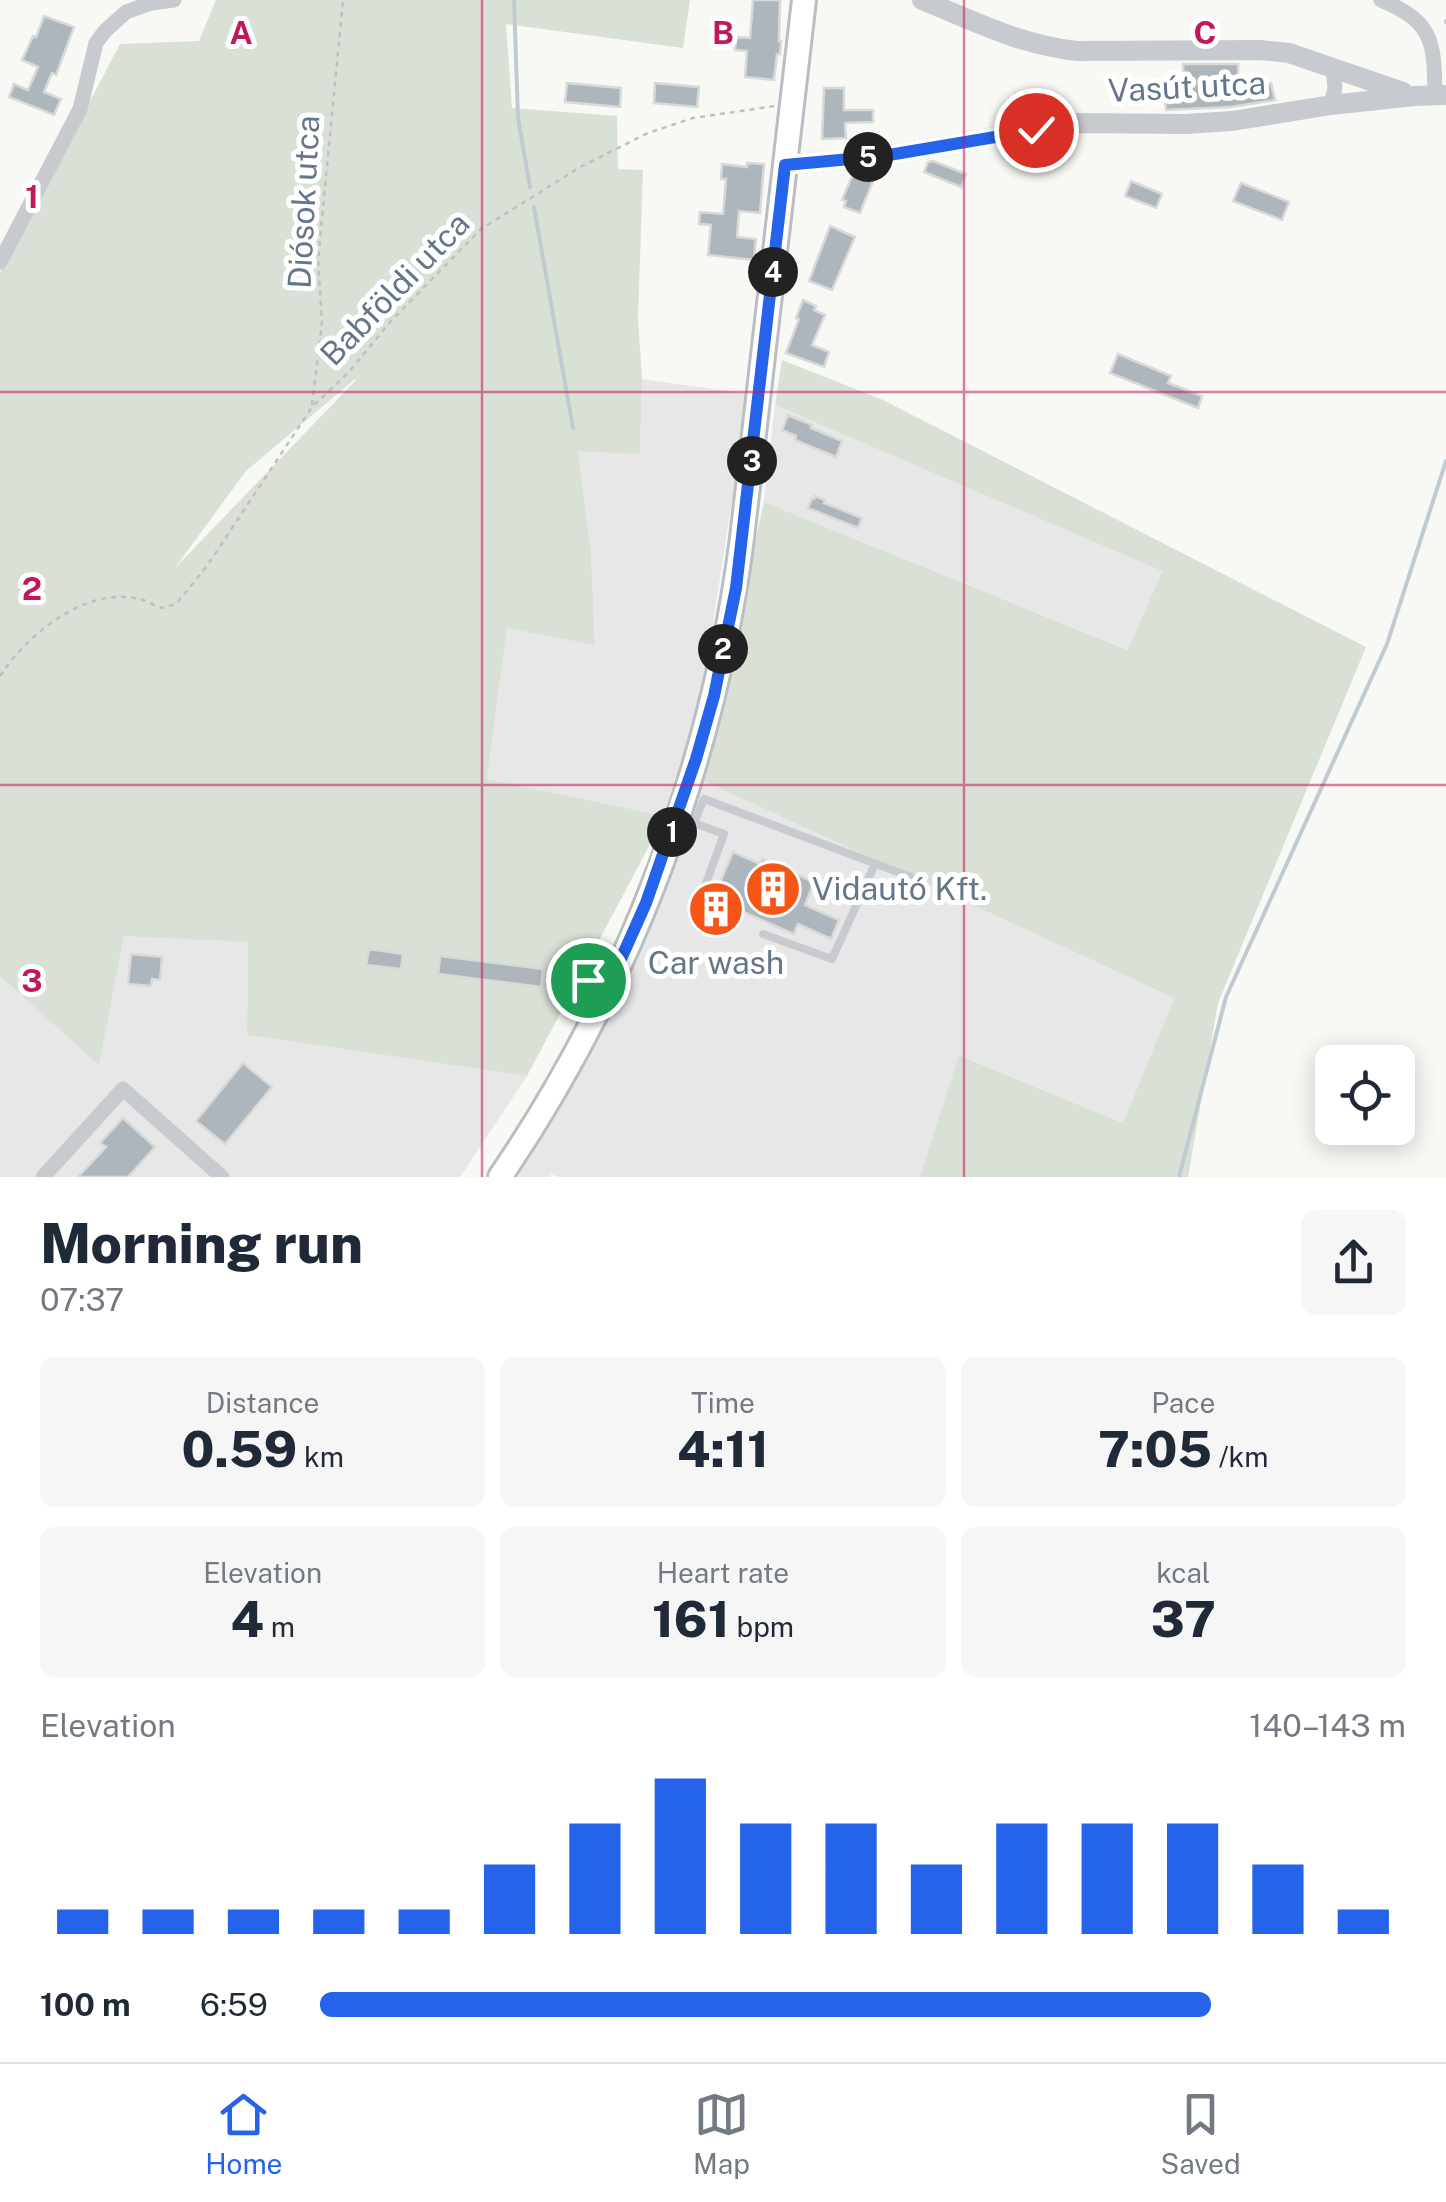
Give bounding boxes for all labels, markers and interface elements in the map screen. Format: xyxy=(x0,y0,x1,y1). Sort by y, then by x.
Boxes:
text: A xyxy=(229,14,253,51)
text: B xyxy=(712,14,734,51)
text: C xyxy=(1194,14,1216,51)
street label: Vasút utca xyxy=(1107,64,1267,109)
pin xyxy=(994,88,1079,173)
icon: check xyxy=(1009,103,1064,158)
street label: Diósok utca xyxy=(280,114,327,290)
pin: 5 xyxy=(843,132,893,182)
text: 5 xyxy=(859,140,877,173)
text: 1 xyxy=(25,178,39,215)
street label: Babföldi utca xyxy=(313,205,477,373)
pin: 4 xyxy=(748,247,798,297)
text: 4 xyxy=(764,255,782,288)
pin: 3 xyxy=(727,436,777,486)
text: 3 xyxy=(743,444,761,477)
text: 2 xyxy=(22,570,42,607)
pin: 2 xyxy=(698,624,748,674)
text: 2 xyxy=(714,632,732,665)
pin: 1 xyxy=(647,807,697,857)
text: 1 xyxy=(666,815,678,848)
building icon: Vidautó Kft. xyxy=(743,859,803,919)
place label: Vidautó Kft. xyxy=(812,870,987,907)
building icon: Car wash xyxy=(686,879,746,939)
pin xyxy=(546,938,631,1023)
place label: Car wash xyxy=(648,944,784,981)
icon: arrive xyxy=(561,953,616,1008)
text: 3 xyxy=(21,962,43,999)
map controls xyxy=(1315,1045,1415,1145)
button: locate xyxy=(1315,1045,1415,1145)
button: share xyxy=(1301,1210,1406,1315)
text: Morning run xyxy=(40,1211,363,1275)
text: 07:37 xyxy=(40,1281,124,1318)
text: Distance xyxy=(206,1386,319,1419)
text: Time xyxy=(691,1386,755,1419)
text: Pace xyxy=(1151,1386,1215,1419)
text: 0.59 xyxy=(181,1419,297,1478)
text: 4:11 xyxy=(677,1419,769,1478)
text: 7:05 xyxy=(1098,1419,1212,1478)
text: km xyxy=(297,1440,344,1473)
text: /km xyxy=(1212,1440,1269,1473)
text: Elevation xyxy=(203,1556,322,1589)
text: Heart rate xyxy=(657,1556,789,1589)
text: kcal xyxy=(1156,1556,1210,1589)
text: 4 xyxy=(230,1589,264,1648)
text: 161 xyxy=(652,1589,730,1648)
text: 37 xyxy=(1151,1589,1216,1648)
text: m xyxy=(264,1610,295,1643)
text: bpm xyxy=(730,1610,794,1643)
text: Elevation xyxy=(40,1707,176,1744)
text: 140–143 m xyxy=(1249,1707,1406,1744)
text: 100 m xyxy=(40,1986,131,2023)
text: 6:59 xyxy=(200,1986,268,2023)
tab: Home xyxy=(205,2087,282,2180)
tab: Map xyxy=(693,2087,750,2180)
tab: Saved xyxy=(1161,2087,1241,2180)

